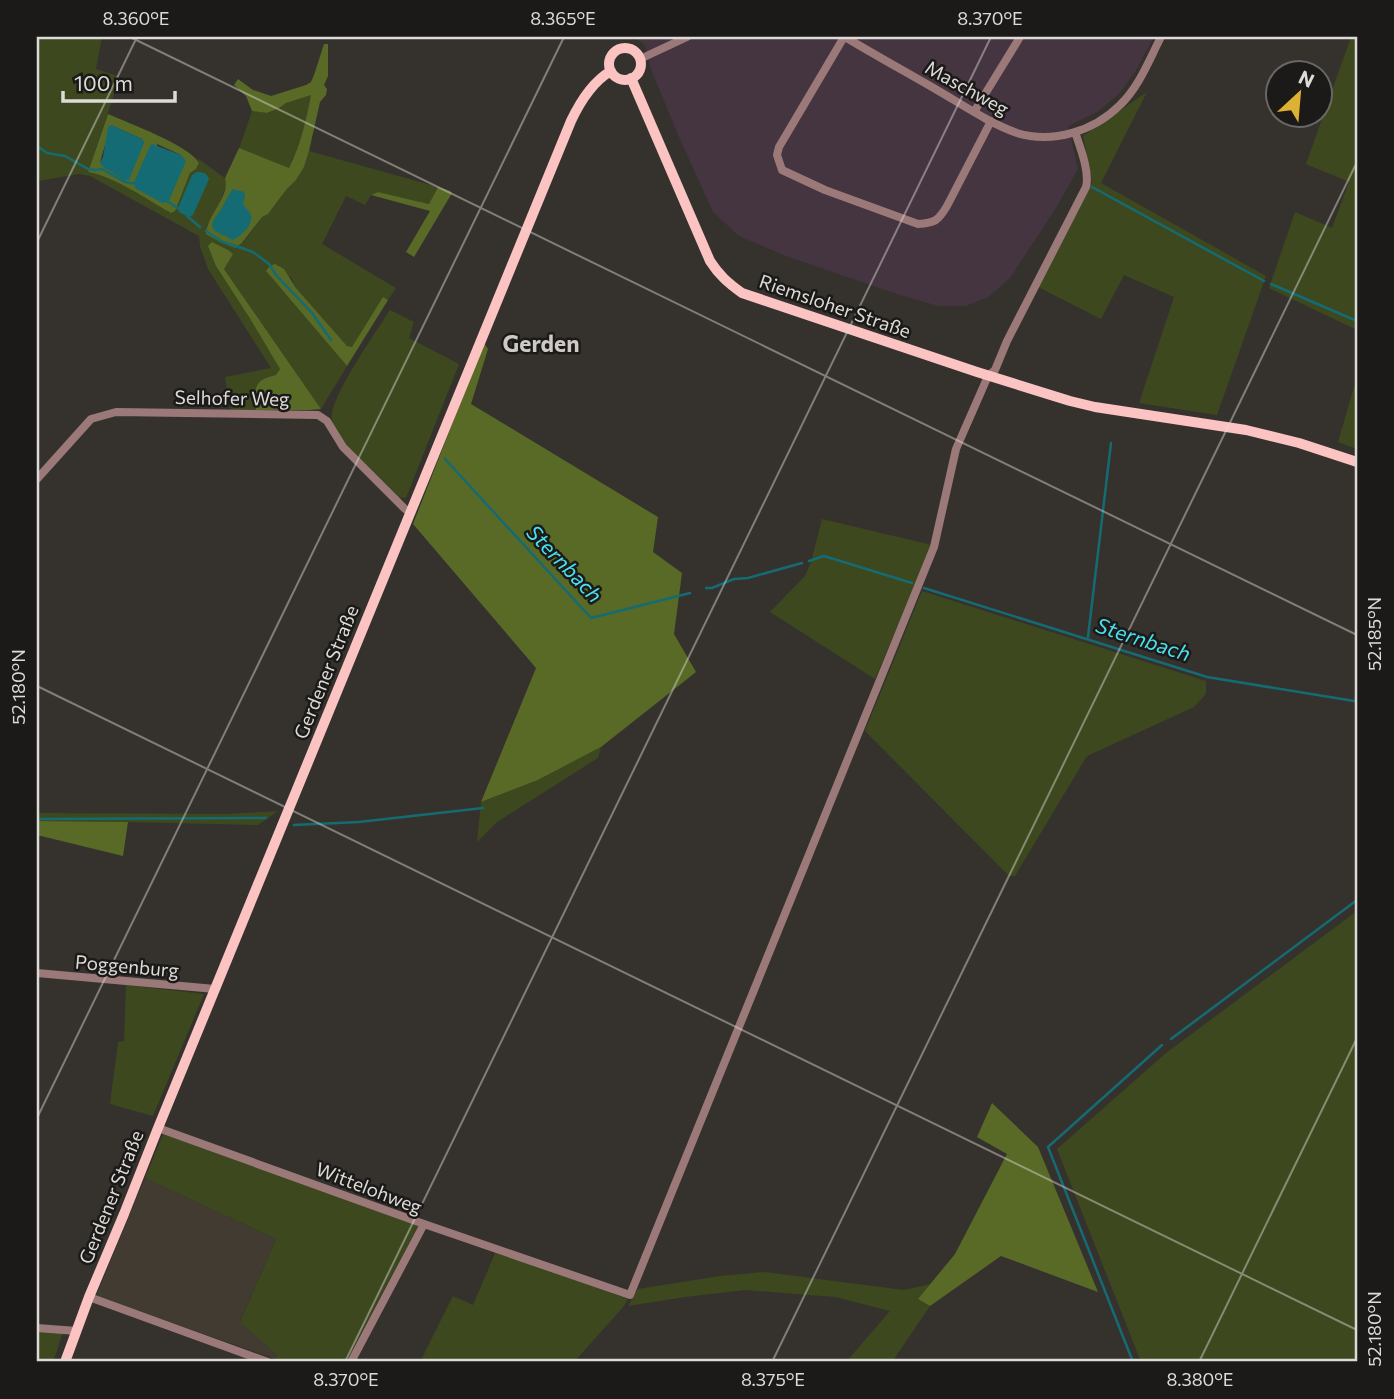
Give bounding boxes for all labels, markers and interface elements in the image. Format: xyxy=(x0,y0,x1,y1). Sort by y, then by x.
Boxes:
text: 8.360°E xyxy=(103,7,169,29)
text: 8.365°E xyxy=(530,7,596,29)
text: 8.370°E xyxy=(957,7,1023,29)
street label: Maschweg xyxy=(921,55,1013,120)
scale bar xyxy=(63,60,175,104)
north arrow xyxy=(1264,60,1334,130)
text: N xyxy=(1295,65,1318,92)
text: 100 m xyxy=(74,70,133,95)
street label: Riemsloher Straße xyxy=(756,269,914,342)
district label: Gerden xyxy=(503,329,579,357)
street label: Selhofer Weg xyxy=(174,385,290,410)
water label: Sternbach xyxy=(522,519,608,607)
text: 52.185°N xyxy=(1363,597,1385,671)
street label: Gerdener Straße xyxy=(288,602,363,742)
water label: Sternbach xyxy=(1093,612,1194,666)
text: 52.180°N xyxy=(7,649,29,725)
street label: Poggenburg xyxy=(74,950,180,981)
street label: Gerdener Straße xyxy=(73,1127,148,1267)
street label: Wittelohweg xyxy=(313,1157,425,1218)
text: 52.180°N xyxy=(1363,1291,1385,1367)
text: 8.370°E xyxy=(313,1368,379,1390)
text: 8.375°E xyxy=(741,1368,805,1390)
text: 8.380°E xyxy=(1167,1368,1233,1390)

